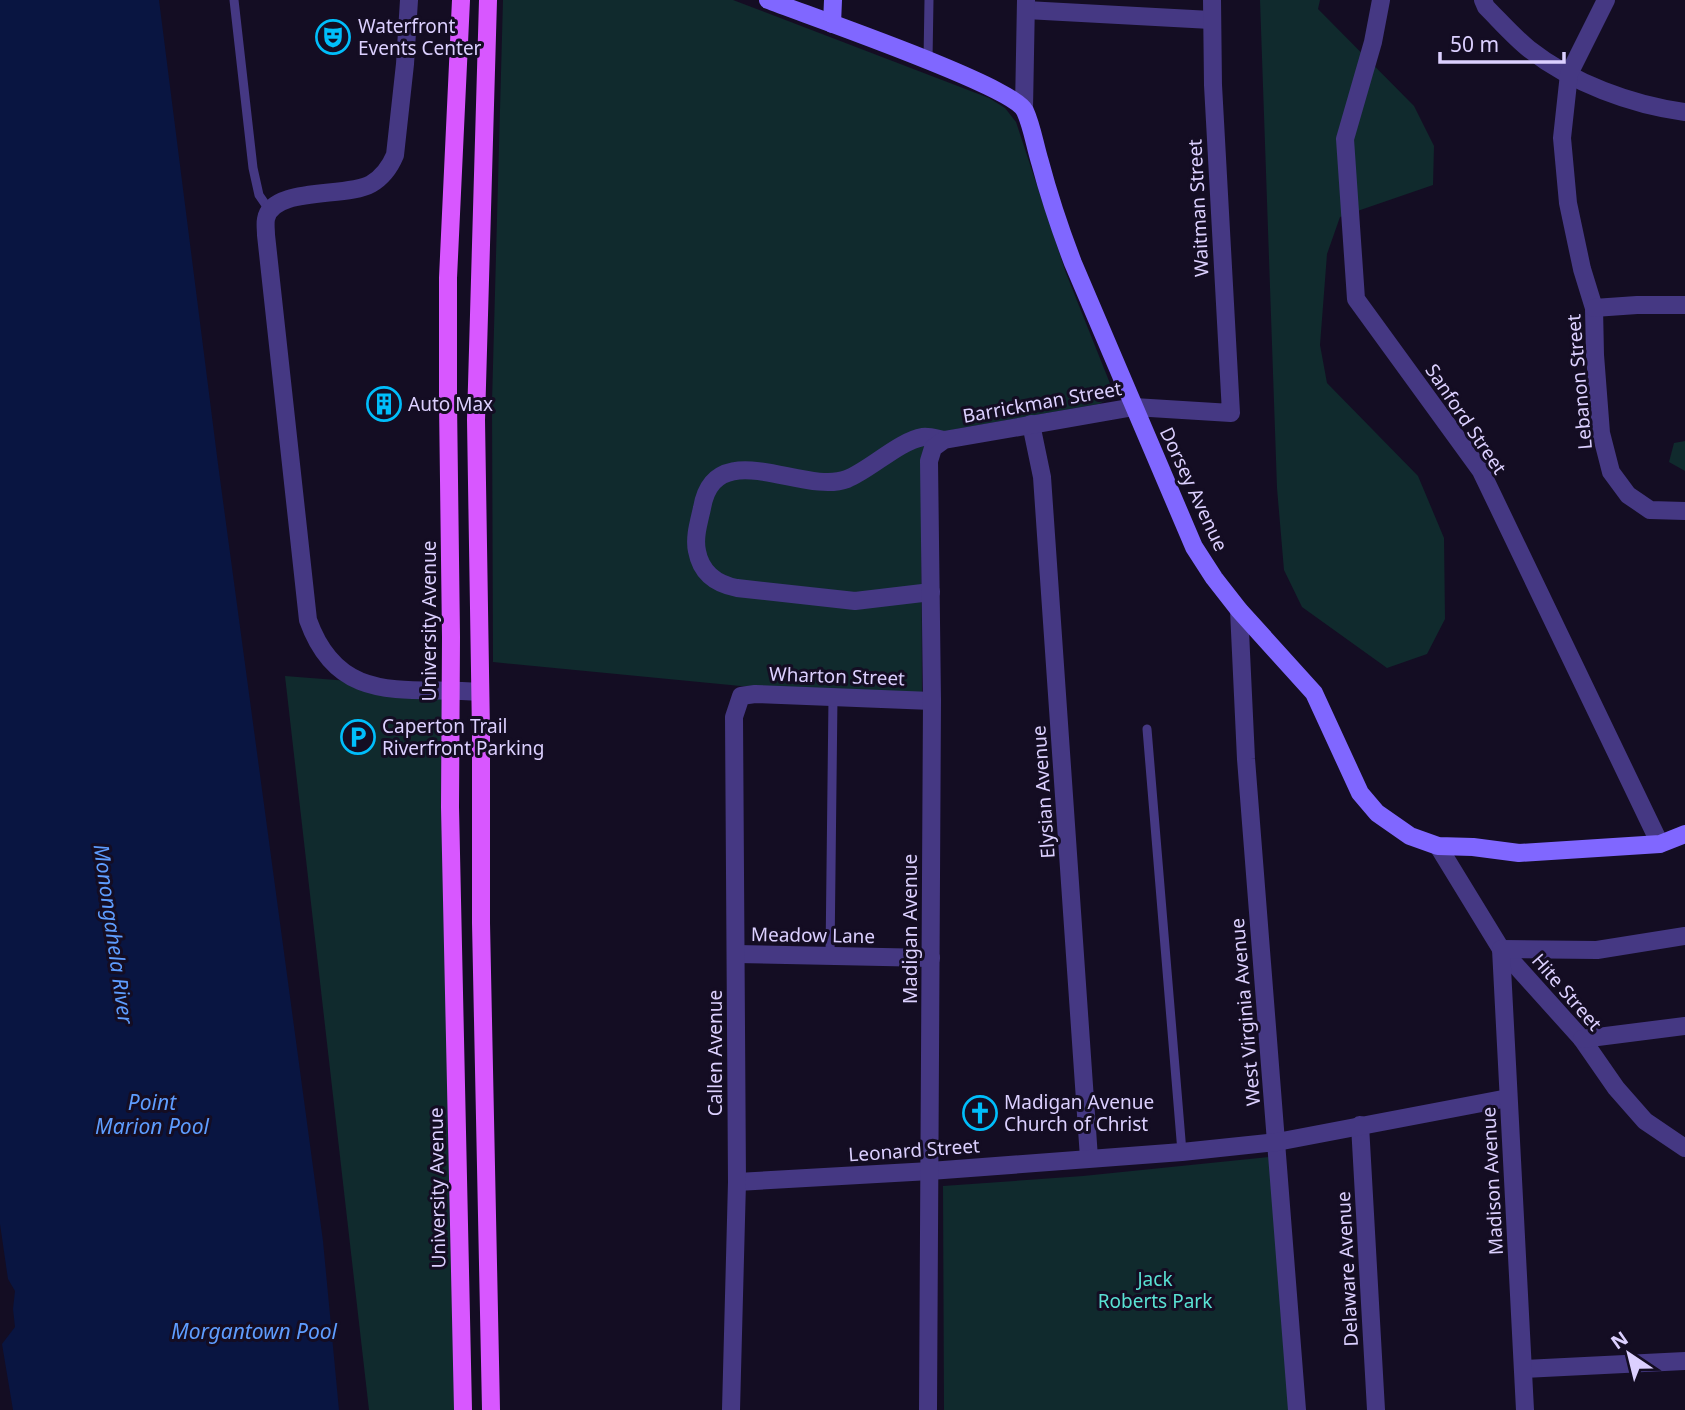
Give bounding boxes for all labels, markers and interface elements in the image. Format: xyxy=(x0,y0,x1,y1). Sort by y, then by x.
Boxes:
place label: Waterfront Events Center xyxy=(358,13,482,61)
theatre icon: Waterfront Events Center xyxy=(314,18,352,56)
scale bar xyxy=(1440,21,1564,65)
text: 50 m xyxy=(1450,30,1499,58)
street label: Waitman Street xyxy=(1181,138,1215,278)
street label: Lebanon Street xyxy=(1560,313,1598,451)
street label: Sanford Street xyxy=(1419,359,1513,479)
street label: Barrickman Street xyxy=(960,375,1124,429)
building icon: Auto Max xyxy=(365,385,403,423)
place label: Auto Max xyxy=(408,391,493,417)
street label: Dorsey Avenue xyxy=(1154,423,1234,555)
street label: University Avenue xyxy=(416,541,442,701)
street label: Wharton Street xyxy=(769,661,906,691)
place label: Caperton Trail Riverfront Parking xyxy=(382,713,544,761)
parking icon: Caperton Trail Riverfront Parking xyxy=(339,718,377,756)
street label: Elysian Avenue xyxy=(1025,725,1061,859)
water label: Monongahela River xyxy=(88,842,141,1027)
street label: Madigan Avenue xyxy=(897,854,923,1004)
street label: West Virginia Avenue xyxy=(1224,917,1266,1107)
street label: Meadow Lane xyxy=(751,921,875,949)
street label: Hite Street xyxy=(1526,948,1608,1036)
street label: Callen Avenue xyxy=(702,990,728,1116)
water label: Point Marion Pool xyxy=(95,1088,209,1140)
place label: Madigan Avenue Church of Christ xyxy=(1004,1089,1154,1137)
church icon: Madigan Avenue Church of Christ xyxy=(961,1094,999,1132)
street label: Madison Avenue xyxy=(1475,1106,1509,1256)
street label: University Avenue xyxy=(423,1107,451,1269)
street label: Leonard Street xyxy=(847,1132,981,1168)
street label: Delaware Avenue xyxy=(1330,1191,1364,1347)
park label: Jack Roberts Park xyxy=(1098,1266,1212,1314)
water label: Morgantown Pool xyxy=(171,1317,338,1345)
north arrow xyxy=(1594,1319,1664,1389)
text: N xyxy=(1605,1325,1633,1355)

